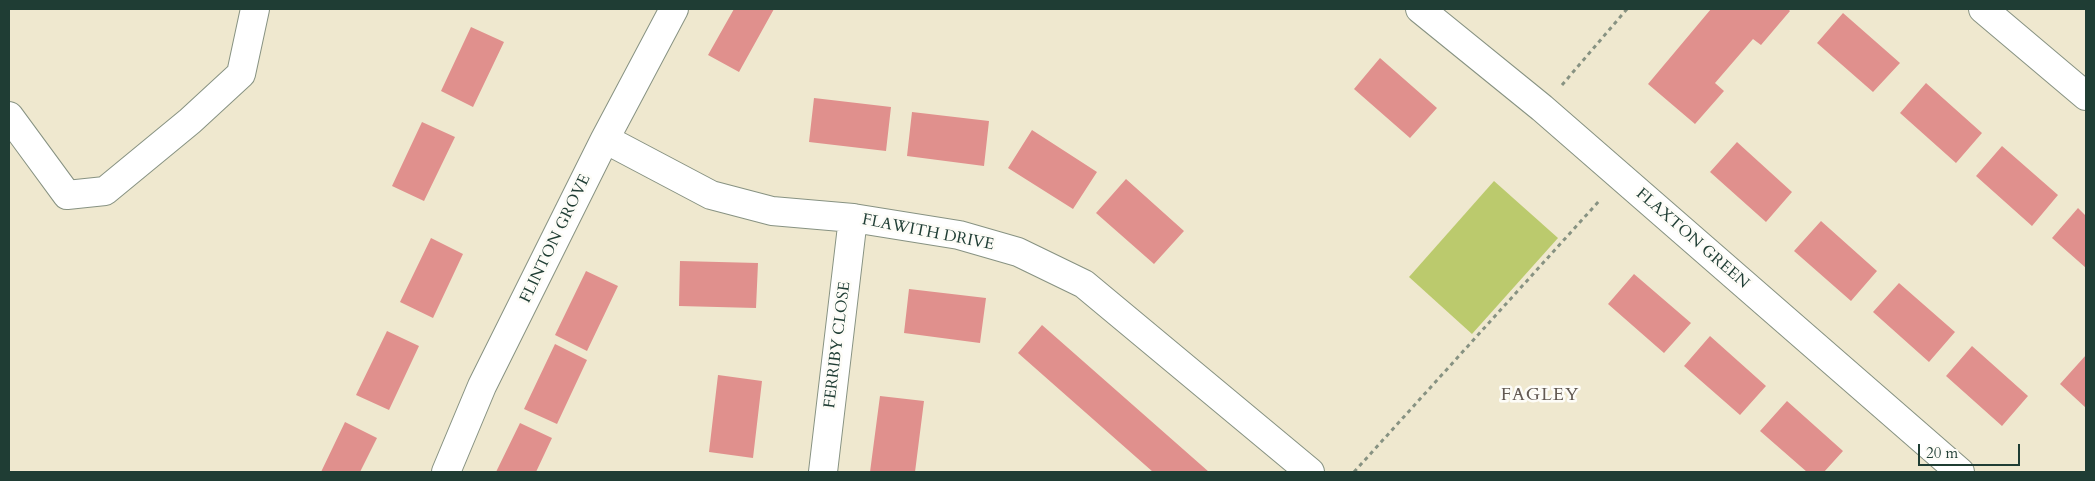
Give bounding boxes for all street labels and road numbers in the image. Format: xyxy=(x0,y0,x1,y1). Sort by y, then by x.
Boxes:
street label: FLINTON GROVE xyxy=(517,172,595,306)
street label: FLAXTON GREEN xyxy=(1632,185,1752,293)
street label: FLAWITH DRIVE xyxy=(860,211,996,255)
street label: FERRIBY CLOSE xyxy=(821,281,855,409)

